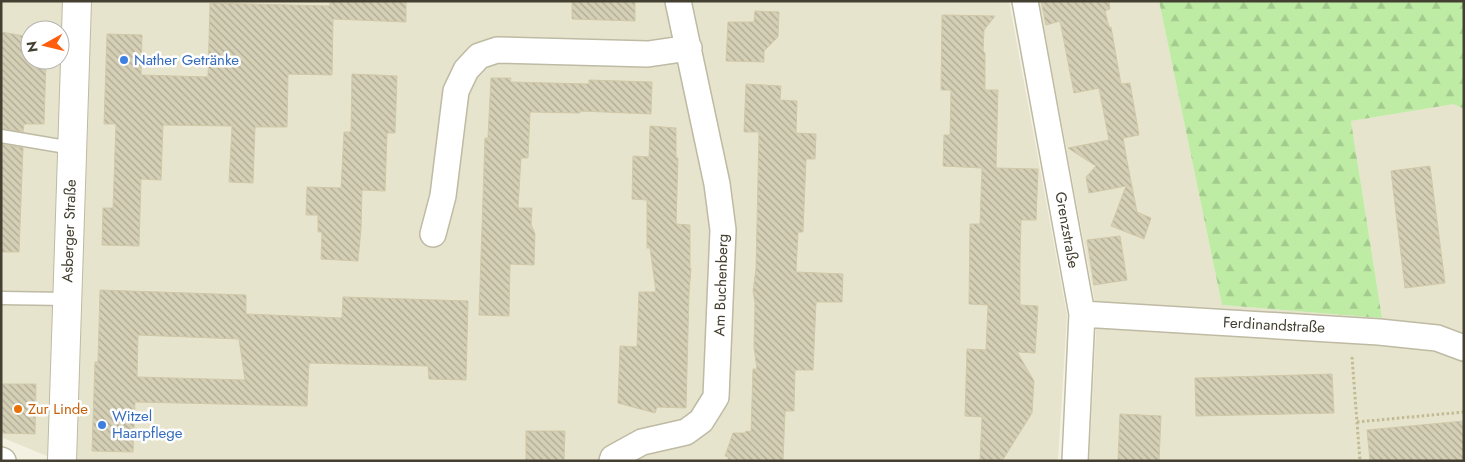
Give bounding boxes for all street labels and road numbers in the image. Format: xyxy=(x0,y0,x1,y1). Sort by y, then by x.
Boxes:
street label: Asberger Straße xyxy=(56,179,82,283)
street label: Grenzstraße xyxy=(1049,190,1085,270)
street label: Am Buchenberg xyxy=(708,233,734,337)
street label: Ferdinandstraße xyxy=(1222,311,1326,339)

